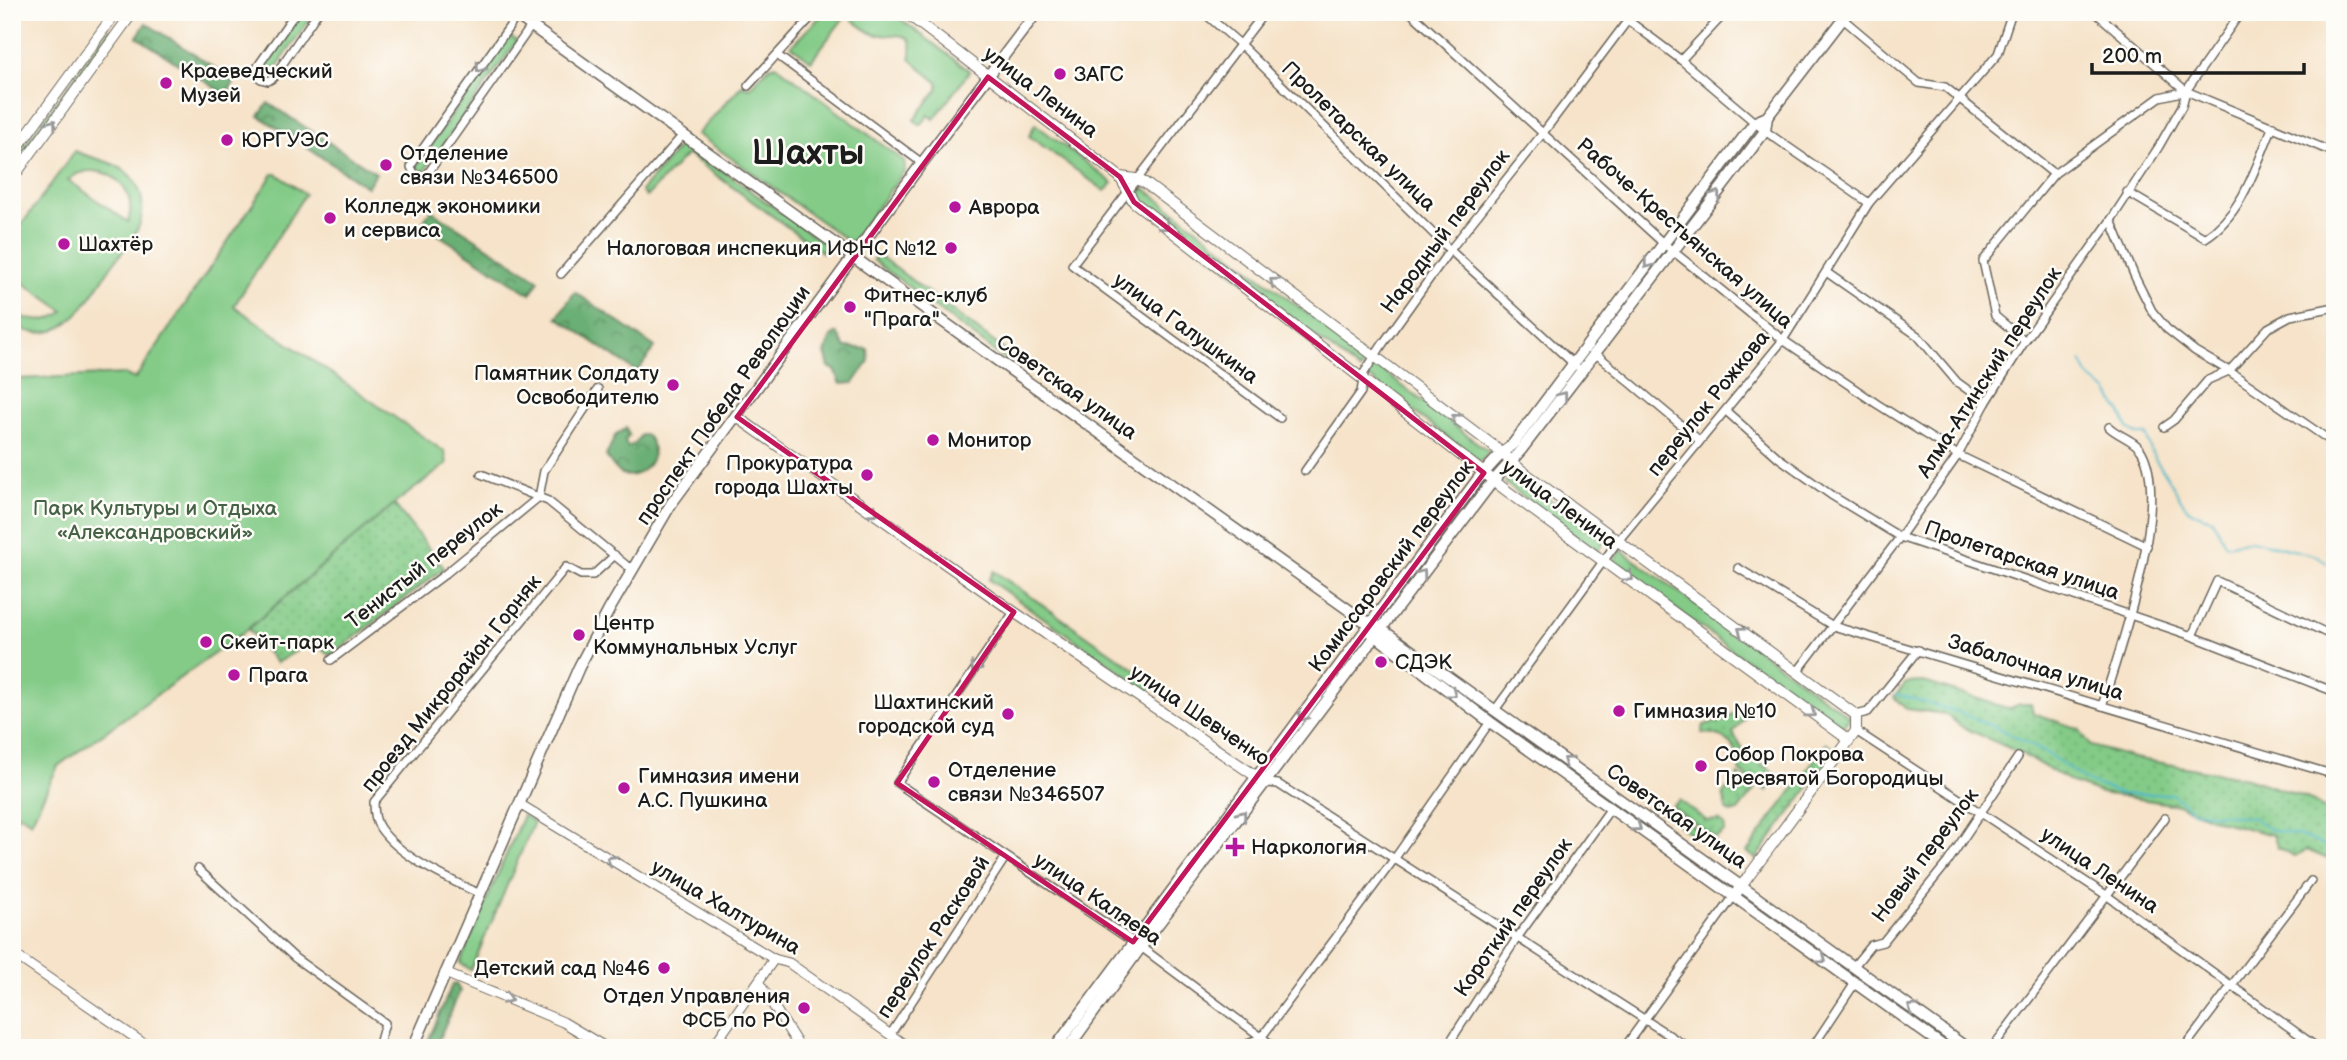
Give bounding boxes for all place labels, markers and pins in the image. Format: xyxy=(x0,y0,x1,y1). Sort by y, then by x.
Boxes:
place label: Краеведческий Музей xyxy=(180,59,333,108)
place label: ЗАГС xyxy=(1074,62,1124,87)
marker: ЗАГС xyxy=(1052,66,1068,82)
marker: Краеведческий Музей xyxy=(158,75,174,91)
place label: ЮРГУЭС xyxy=(241,128,329,153)
marker: ЮРГУЭС xyxy=(219,132,235,148)
place label: Отделение связи №346500 xyxy=(400,141,558,190)
marker: Отделение связи №346500 xyxy=(378,157,394,173)
place label: Колледж экономики и сервиса xyxy=(344,194,541,243)
place label: Аврора xyxy=(968,195,1040,220)
marker: Аврора xyxy=(947,199,963,215)
marker: Колледж экономики и сервиса xyxy=(322,210,338,226)
place label: Шахтёр xyxy=(78,232,153,257)
marker: Шахтёр xyxy=(56,236,72,252)
place label: Налоговая инспекция ИФНС №12 xyxy=(606,236,938,261)
marker: Налоговая инспекция ИФНС №12 xyxy=(943,240,959,256)
place label: Фитнес-клуб "Прага" xyxy=(864,283,988,332)
marker: Фитнес-клуб "Прага" xyxy=(842,299,858,315)
place label: Памятник Солдату Освободителю xyxy=(474,361,659,410)
marker: Памятник Солдату Освободителю xyxy=(665,377,681,393)
place label: Монитор xyxy=(947,428,1031,453)
marker: Монитор xyxy=(925,432,941,448)
place label: Прокуратура города Шахты xyxy=(714,451,854,500)
marker: Прокуратура города Шахты xyxy=(859,467,875,483)
place label: Центр Коммунальных Услуг xyxy=(593,611,797,660)
marker: Центр Коммунальных Услуг xyxy=(571,627,587,643)
place label: Скейт-парк xyxy=(220,630,334,655)
marker: Скейт-парк xyxy=(198,634,214,650)
place label: СДЭК xyxy=(1395,650,1452,675)
marker: СДЭК xyxy=(1373,654,1389,670)
place label: Прага xyxy=(248,663,309,688)
marker: Прага xyxy=(226,667,242,683)
place label: Шахтинский городской суд xyxy=(858,690,994,739)
place label: Гимназия №10 xyxy=(1633,699,1777,724)
marker: Гимназия №10 xyxy=(1611,703,1627,719)
marker: Шахтинский городской суд xyxy=(1000,706,1016,722)
place label: Собор Покрова Пресвятой Богородицы xyxy=(1715,742,1944,791)
place label: Отделение связи №346507 xyxy=(948,758,1105,807)
marker: Собор Покрова Пресвятой Богородицы xyxy=(1693,758,1709,774)
place label: Гимназия имени А.С. Пушкина xyxy=(637,764,799,813)
marker: Отделение связи №346507 xyxy=(926,774,942,790)
marker: Гимназия имени А.С. Пушкина xyxy=(616,780,632,796)
place label: Наркология xyxy=(1251,835,1367,860)
marker: Наркология xyxy=(1225,837,1245,857)
place label: Детский сад №46 xyxy=(474,956,650,981)
marker: Детский сад №46 xyxy=(656,960,672,976)
place label: Отдел Управления ФСБ по РО xyxy=(603,984,790,1033)
marker: Отдел Управления ФСБ по РО xyxy=(796,1000,812,1016)

